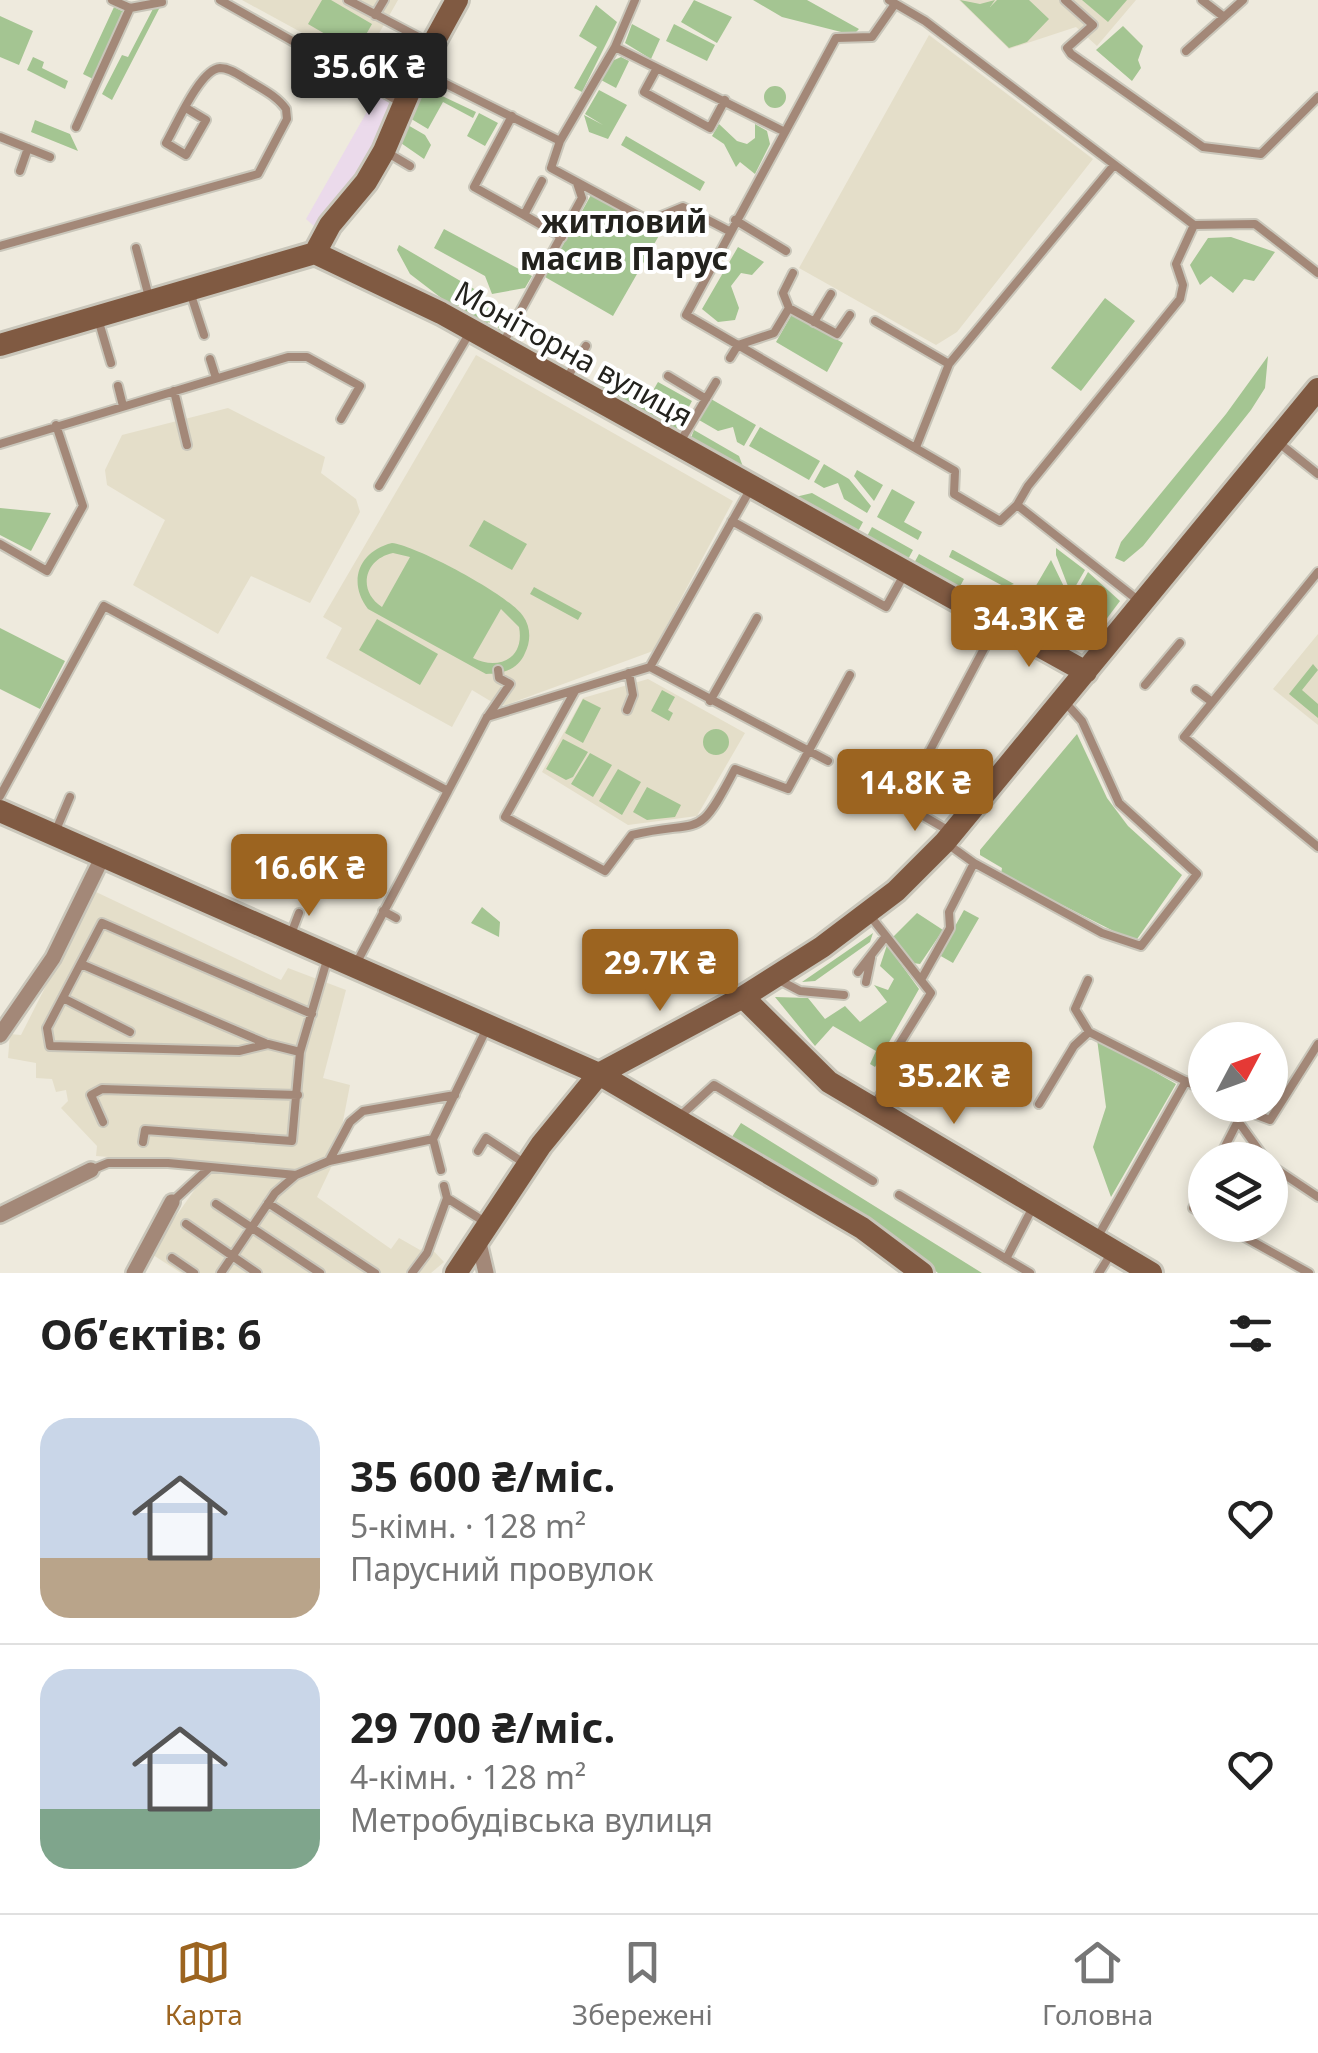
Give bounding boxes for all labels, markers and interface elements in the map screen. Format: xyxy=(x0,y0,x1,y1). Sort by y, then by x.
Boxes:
pin: 35.6K ₴ xyxy=(277,33,461,118)
text: 35.6K ₴ xyxy=(313,44,425,87)
district label: житловий масив Парус xyxy=(520,199,728,279)
street label: Моніторна вулиця xyxy=(448,271,700,435)
pin: 34.3K ₴ xyxy=(937,585,1121,670)
text: 34.3K ₴ xyxy=(973,596,1085,639)
pin: 14.8K ₴ xyxy=(823,749,1007,834)
text: 14.8K ₴ xyxy=(859,760,971,803)
pin: 16.6K ₴ xyxy=(217,834,401,919)
text: 16.6K ₴ xyxy=(253,845,365,888)
pin: 29.7K ₴ xyxy=(568,929,752,1014)
text: 29.7K ₴ xyxy=(604,940,716,983)
north arrow xyxy=(1188,1022,1288,1122)
map controls xyxy=(1188,1022,1288,1242)
pin: 35.2K ₴ xyxy=(862,1042,1046,1127)
text: 35.2K ₴ xyxy=(898,1053,1010,1096)
button: layers xyxy=(1188,1142,1288,1242)
text: Об’єктів: 6 xyxy=(40,1305,262,1362)
icon: filters xyxy=(1223,1306,1278,1361)
text: 35 600 ₴/міс. xyxy=(350,1447,615,1504)
icon: home xyxy=(120,1458,240,1578)
icon: heart xyxy=(1223,1491,1278,1546)
text: 5-кімн. · 128 m² xyxy=(350,1504,586,1547)
text: Парусний провулок xyxy=(350,1547,654,1590)
text: 29 700 ₴/міс. xyxy=(350,1698,615,1755)
icon: home xyxy=(120,1709,240,1829)
icon: heart xyxy=(1223,1742,1278,1797)
text: 4-кімн. · 128 m² xyxy=(350,1755,586,1798)
text: Метробудівська вулиця xyxy=(350,1798,713,1841)
tab: Карта xyxy=(165,1935,243,2033)
tab: Збережені xyxy=(572,1935,713,2033)
tab: Головна xyxy=(1042,1935,1153,2033)

